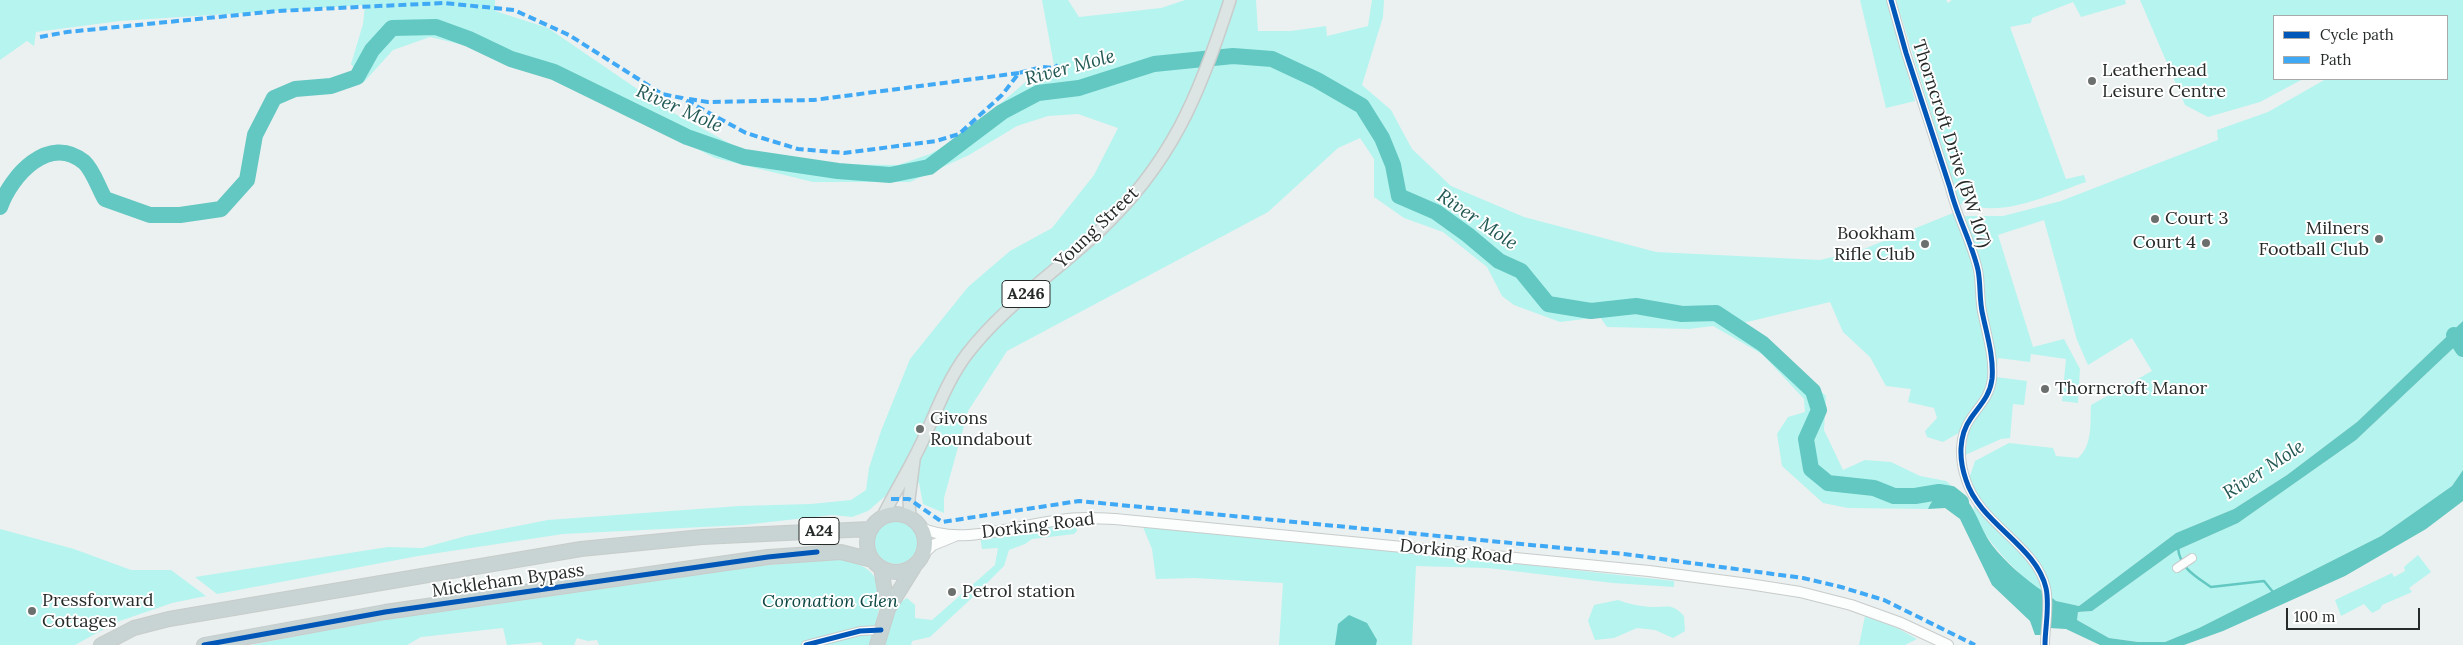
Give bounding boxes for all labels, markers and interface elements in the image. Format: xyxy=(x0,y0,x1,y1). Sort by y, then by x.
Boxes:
legend xyxy=(2273,15,2448,80)
text: Cycle path xyxy=(2320,25,2394,44)
street label: Thorncroft Drive (BW 107) xyxy=(1907,37,1995,251)
water label: River Mole xyxy=(1023,45,1117,91)
text: Path xyxy=(2320,50,2351,69)
place label: Leatherhead Leisure Centre xyxy=(2102,60,2226,102)
marker: Leatherhead Leisure Centre xyxy=(2086,75,2098,87)
water label: River Mole xyxy=(632,80,726,138)
street label: Young Street xyxy=(1051,183,1143,273)
water label: River Mole xyxy=(1432,185,1522,255)
place label: Court 3 xyxy=(2165,208,2229,230)
marker: Court 3 xyxy=(2149,213,2161,225)
place label: Milners Football Club xyxy=(2258,218,2369,260)
place label: Bookham Rifle Club xyxy=(1834,223,1915,266)
place label: Court 4 xyxy=(2133,232,2196,254)
marker: Milners Football Club xyxy=(2373,233,2385,245)
marker: Court 4 xyxy=(2200,237,2212,249)
marker: Bookham Rifle Club xyxy=(1919,238,1931,250)
road number: A246 xyxy=(1002,280,1050,308)
place label: Thorncroft Manor xyxy=(2055,378,2207,400)
marker: Thorncroft Manor xyxy=(2039,383,2051,395)
place label: Givons Roundabout xyxy=(930,408,1032,450)
marker: Givons Roundabout xyxy=(914,423,926,435)
water label: River Mole xyxy=(2219,435,2309,505)
street label: Dorking Road xyxy=(980,508,1096,544)
road number: A24 xyxy=(799,518,839,544)
street label: Dorking Road xyxy=(1398,535,1514,569)
street label: Mickleham Bypass xyxy=(430,560,586,602)
place label: Petrol station xyxy=(962,581,1075,603)
marker: Petrol station xyxy=(946,586,958,598)
place label: Pressforward Cottages xyxy=(42,590,153,632)
park label: Coronation Glen xyxy=(762,591,898,613)
scale bar xyxy=(2288,598,2422,630)
marker: Pressforward Cottages xyxy=(26,605,38,617)
text: 100 m xyxy=(2294,607,2335,626)

